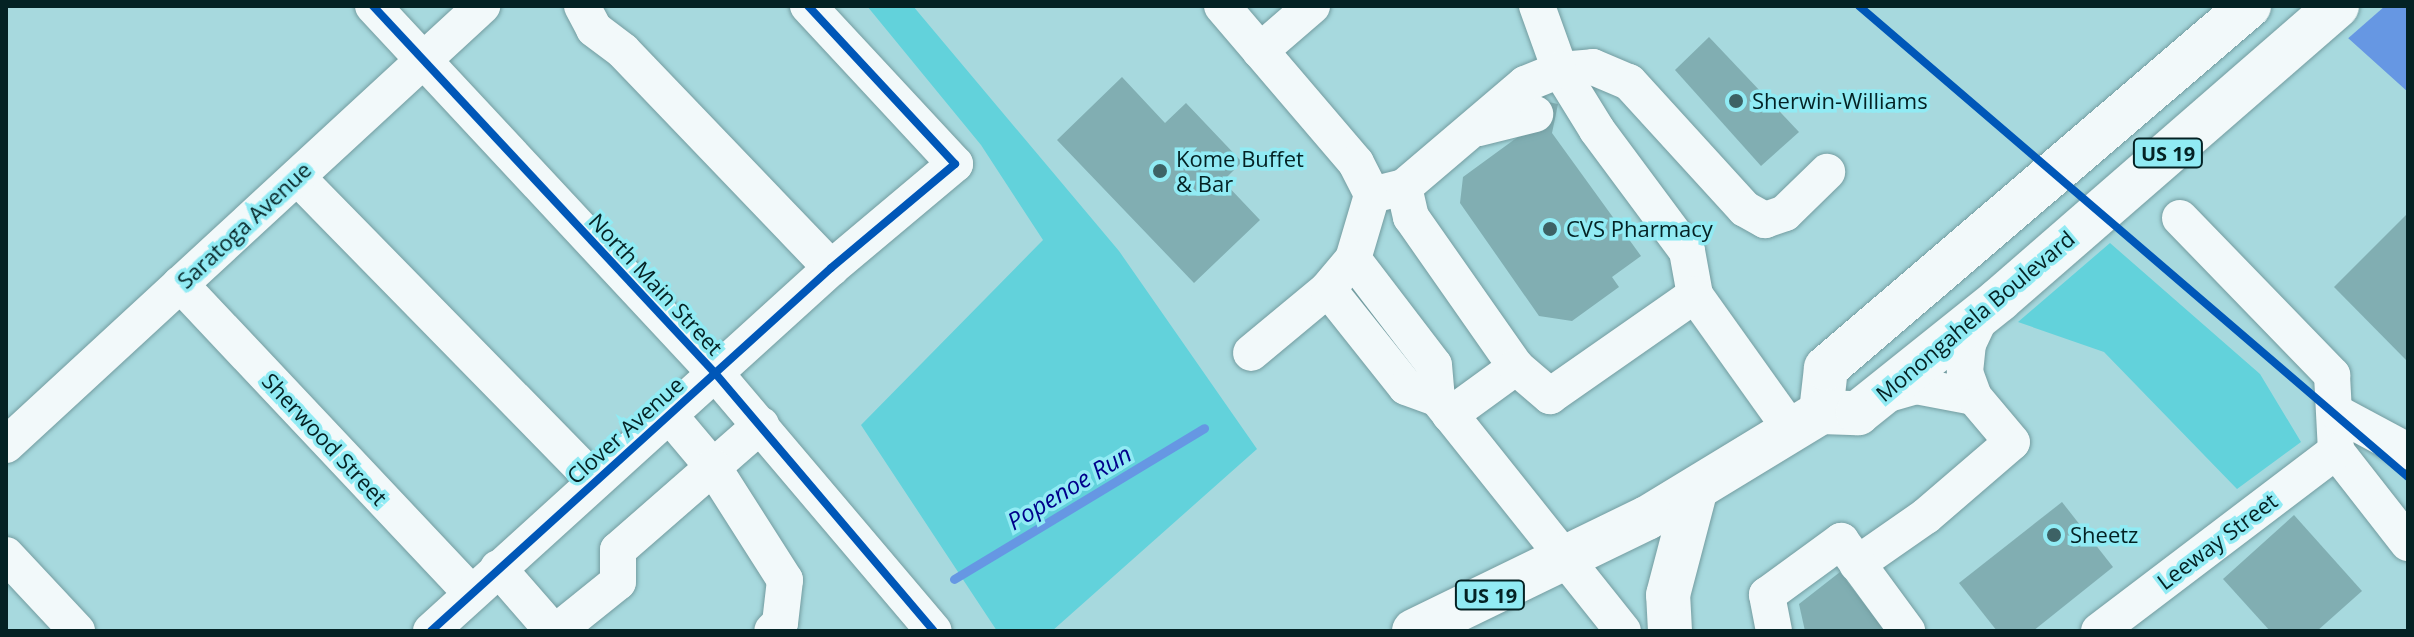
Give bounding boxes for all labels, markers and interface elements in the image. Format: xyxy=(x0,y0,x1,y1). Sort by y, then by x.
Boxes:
place label: Sherwin-Williams xyxy=(1752,88,1928,114)
marker: Sherwin-Williams xyxy=(1727,92,1745,110)
road number: US 19 xyxy=(2132,137,2204,169)
place label: Kome Buffet & Bar xyxy=(1176,145,1304,196)
street label: Saratoga Avenue xyxy=(172,156,316,294)
marker: Kome Buffet & Bar xyxy=(1151,162,1169,180)
street label: North Main Street xyxy=(584,208,728,360)
place label: CVS Pharmacy xyxy=(1566,216,1713,242)
marker: CVS Pharmacy xyxy=(1541,220,1559,238)
street label: Monongahela Boulevard xyxy=(1870,225,2080,407)
street label: Sherwood Street xyxy=(257,367,393,511)
street label: Clover Avenue xyxy=(561,371,689,489)
water label: Popenoe Run xyxy=(1002,439,1136,535)
street label: Leeway Street xyxy=(2152,487,2282,595)
place label: Sheetz xyxy=(2070,522,2138,548)
marker: Sheetz xyxy=(2045,526,2063,544)
road number: US 19 xyxy=(1454,579,1526,611)

